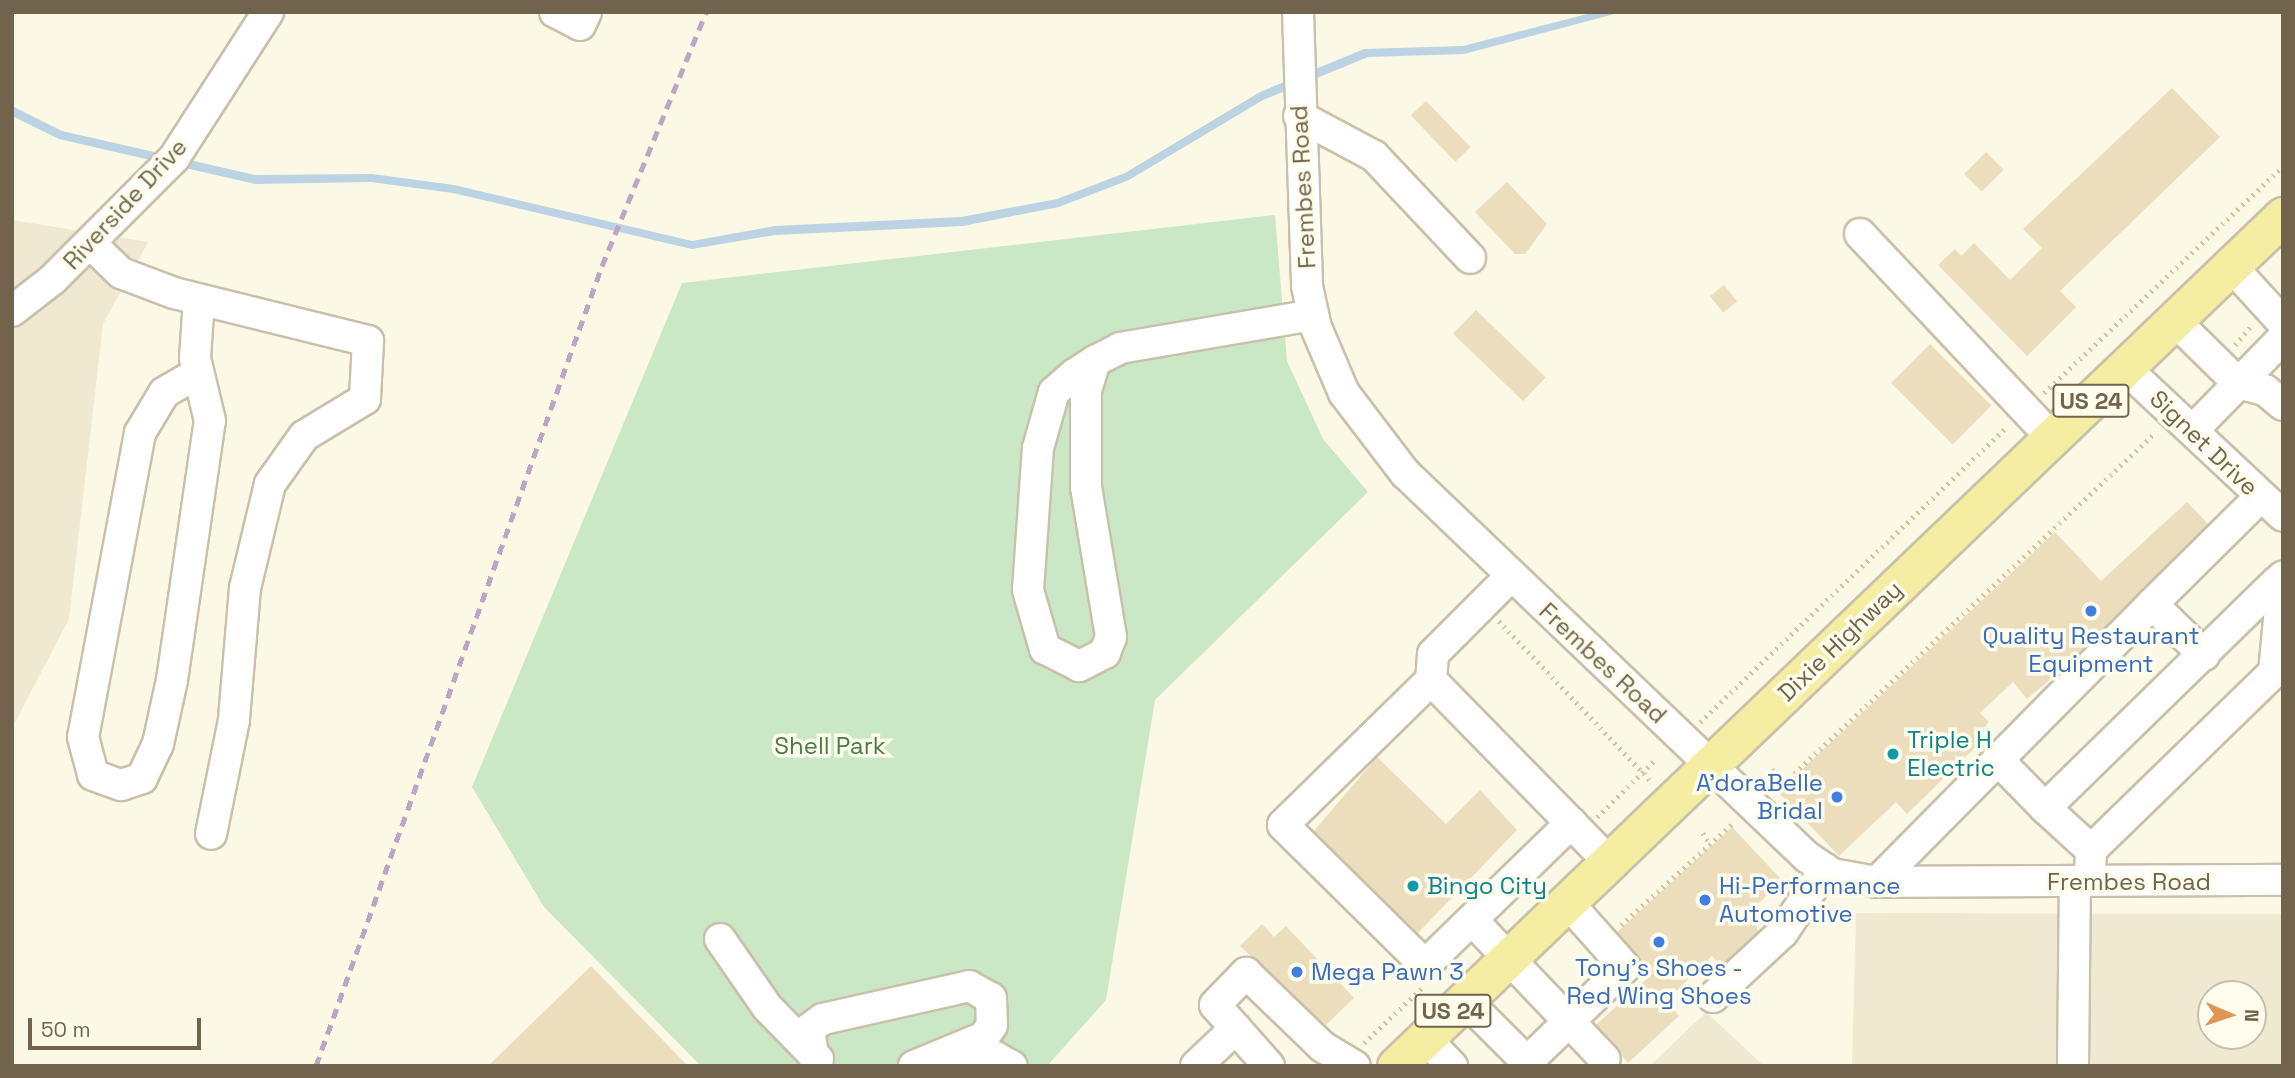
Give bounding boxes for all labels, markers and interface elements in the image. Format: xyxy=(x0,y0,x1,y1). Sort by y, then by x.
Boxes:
street label: Frembes Road xyxy=(1284,104,1322,270)
street label: Riverside Drive xyxy=(57,133,193,275)
road number: US 24 xyxy=(2051,382,2131,420)
street label: Signet Drive xyxy=(2144,384,2264,502)
street label: Dixie Highway xyxy=(1772,575,1908,707)
street label: Frembes Road xyxy=(1533,597,1673,729)
marker: Quality Restaurant Equipment xyxy=(2083,603,2099,619)
place label: Quality Restaurant Equipment xyxy=(1983,622,2199,678)
place label: Triple H Electric xyxy=(1907,726,1995,782)
park label: Shell Park xyxy=(774,732,886,760)
marker: Triple H Electric xyxy=(1885,746,1901,762)
place label: A'doraBelle Bridal xyxy=(1696,769,1823,825)
marker: A'doraBelle Bridal xyxy=(1829,789,1845,805)
street label: Frembes Road xyxy=(2047,868,2211,896)
place label: Bingo City xyxy=(1427,872,1547,900)
place label: Hi-Performance Automotive xyxy=(1719,872,1900,928)
marker: Bingo City xyxy=(1405,878,1421,894)
marker: Hi-Performance Automotive xyxy=(1697,892,1713,908)
marker: Tony's Shoes - Red Wing Shoes xyxy=(1651,934,1667,950)
place label: Tony's Shoes - Red Wing Shoes xyxy=(1566,954,1752,1010)
place label: Mega Pawn 3 xyxy=(1311,958,1464,986)
marker: Mega Pawn 3 xyxy=(1289,964,1305,980)
north arrow xyxy=(2197,980,2267,1050)
road number: US 24 xyxy=(1413,992,1493,1030)
scale bar xyxy=(32,1004,205,1048)
text: N xyxy=(2239,1009,2264,1022)
text: 50 m xyxy=(41,1016,91,1043)

